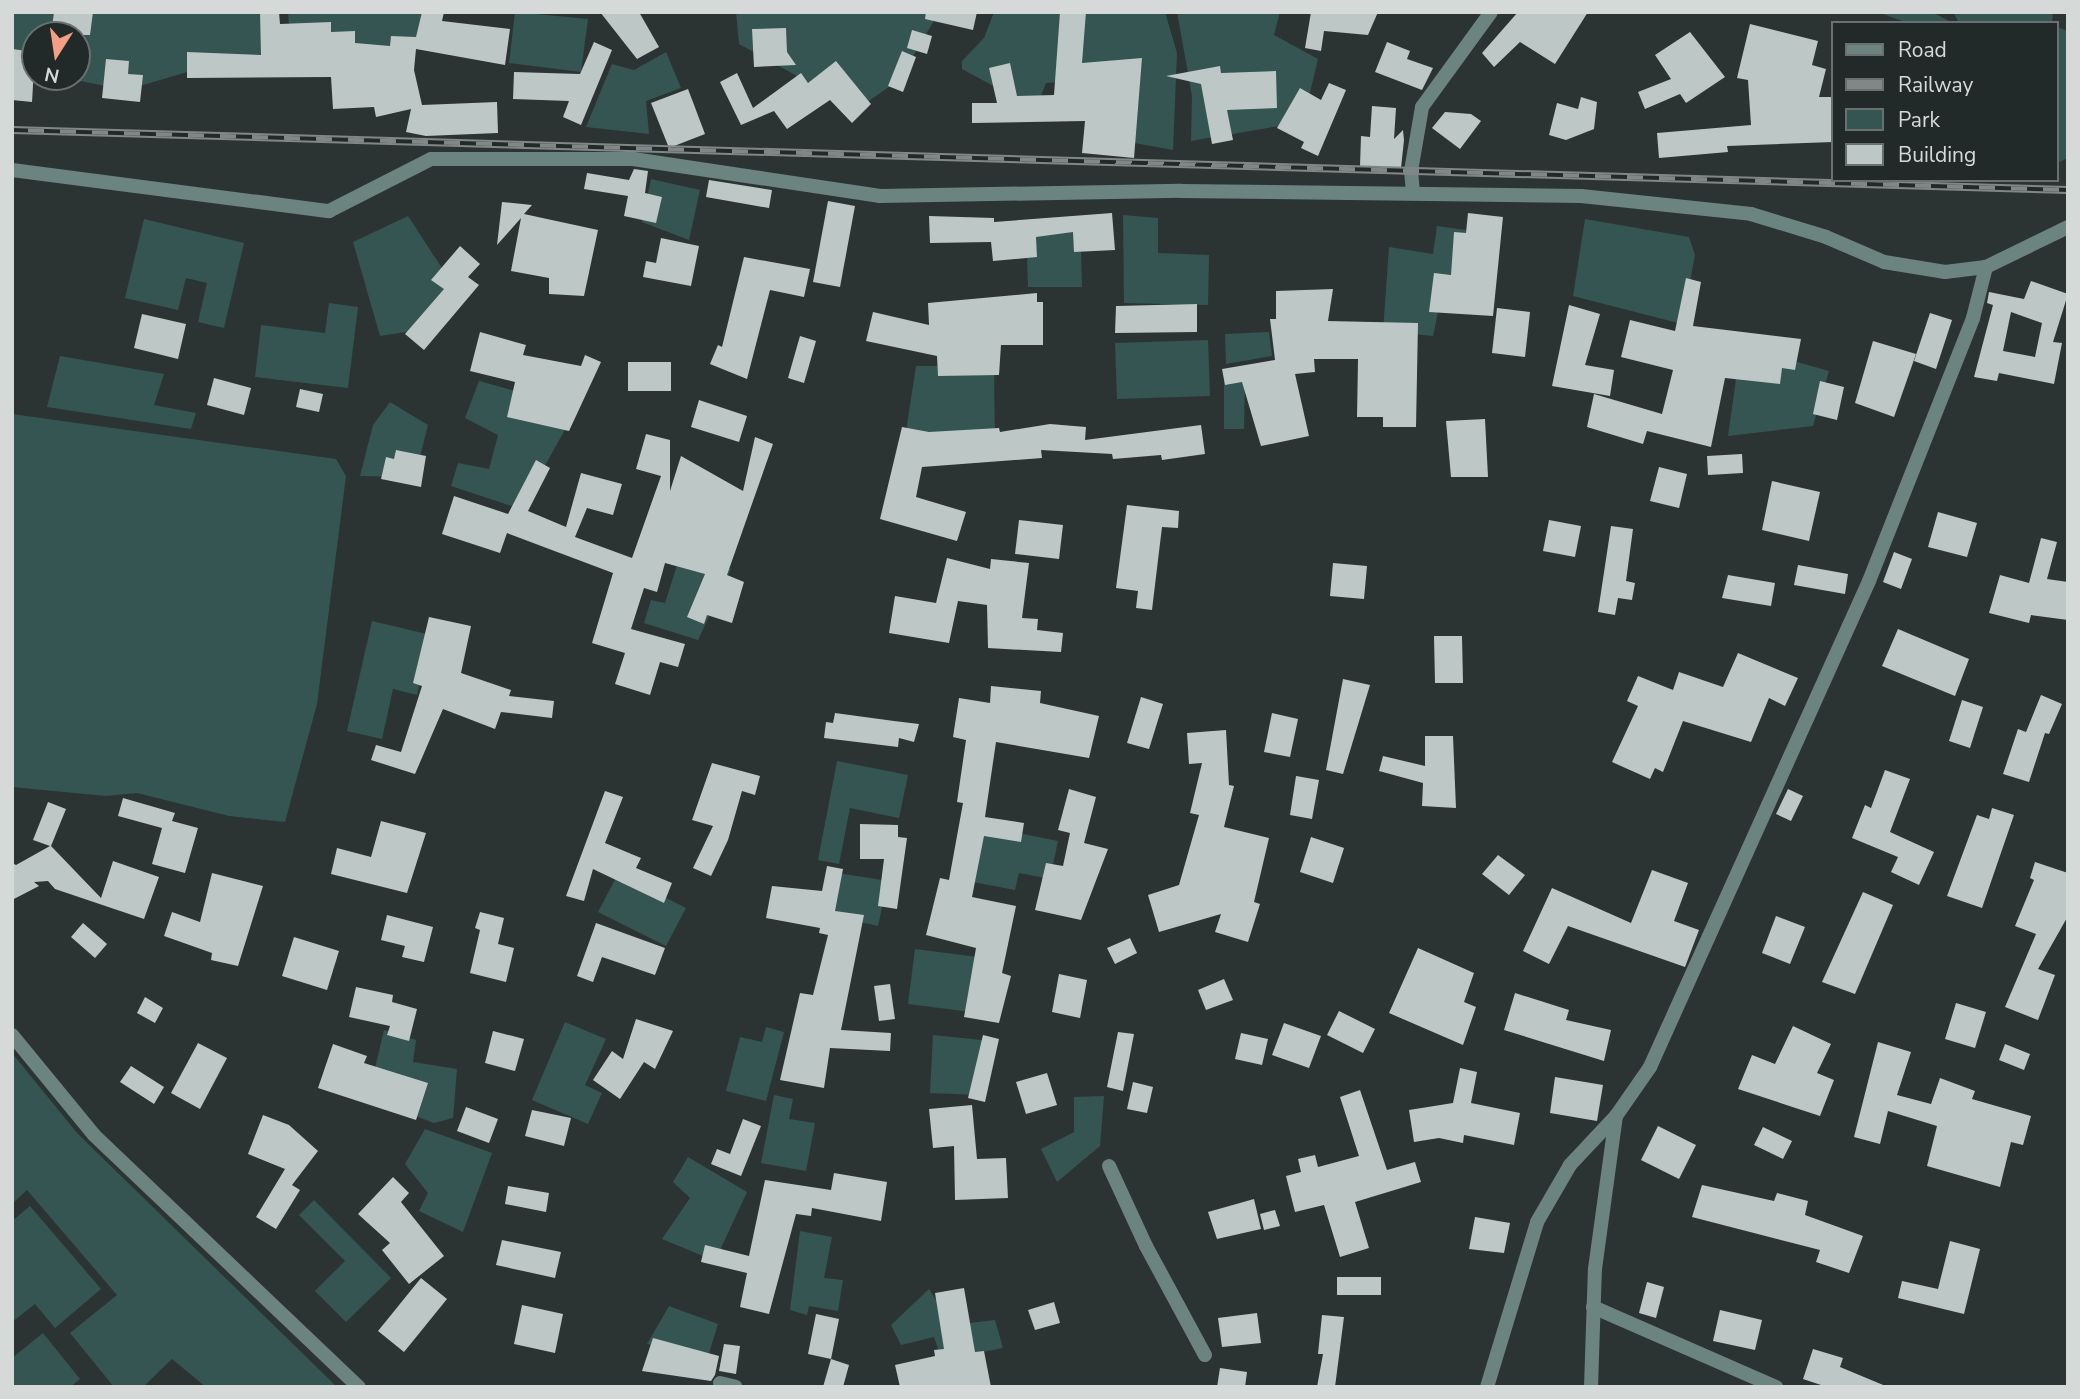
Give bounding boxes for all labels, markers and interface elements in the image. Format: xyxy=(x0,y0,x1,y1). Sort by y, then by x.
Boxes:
north arrow xyxy=(21,21,91,91)
legend xyxy=(1832,21,2059,182)
text: Road xyxy=(1898,36,1947,64)
text: N xyxy=(42,60,62,89)
text: Railway xyxy=(1898,71,1973,99)
text: Park xyxy=(1898,106,1940,134)
text: Building xyxy=(1898,141,1976,169)

